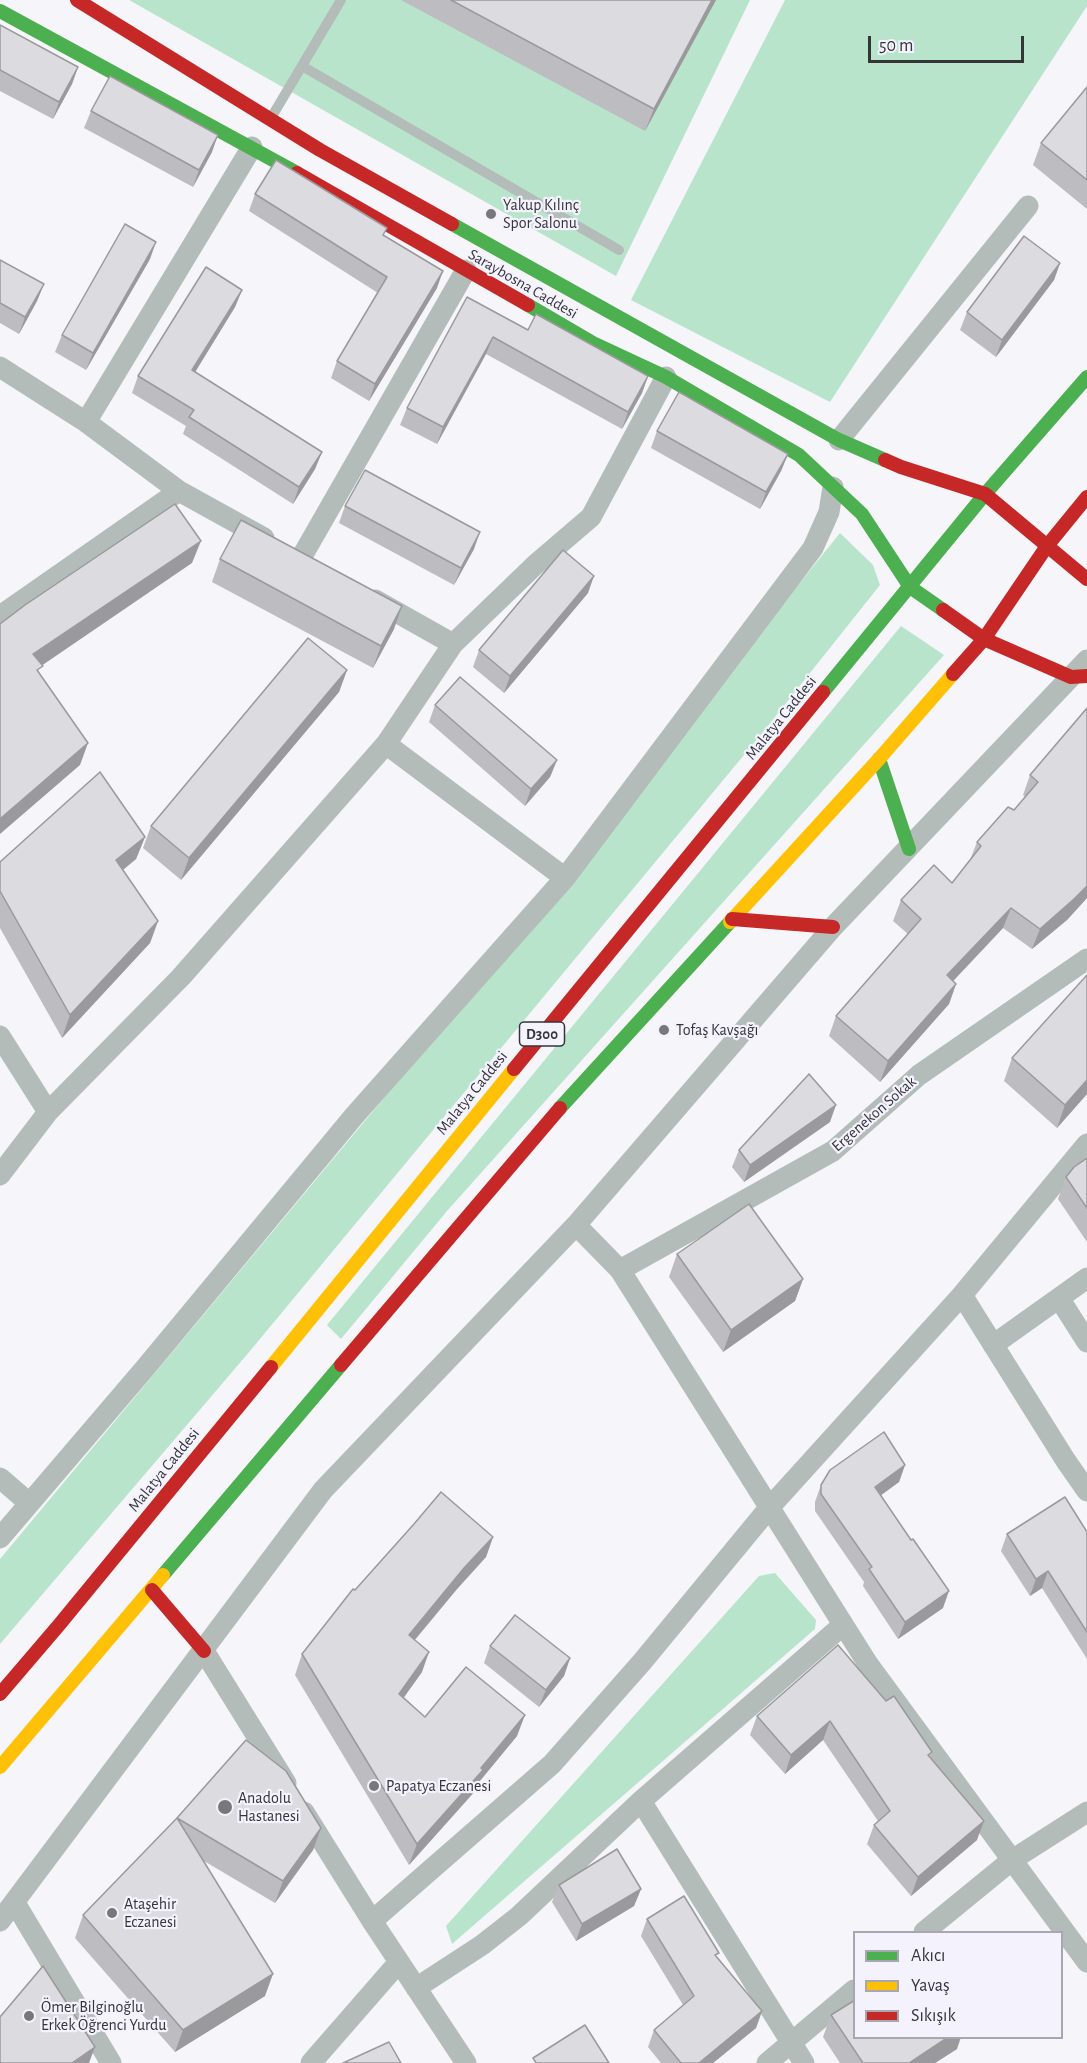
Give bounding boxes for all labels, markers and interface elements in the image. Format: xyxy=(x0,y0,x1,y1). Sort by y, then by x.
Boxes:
scale bar xyxy=(871,24,1027,62)
text: 50 m xyxy=(879,37,913,55)
place label: Yakup Kılınç Spor Salonu xyxy=(503,195,579,233)
marker: Yakup Kılınç Spor Salonu xyxy=(484,207,498,221)
street label: Saraybosna Caddesi xyxy=(465,245,581,323)
street label: Malatya Caddesi xyxy=(741,672,821,764)
place label: Tofaş Kavşağı xyxy=(676,1020,758,1040)
road number: D300 xyxy=(520,1022,564,1046)
marker: Tofaş Kavşağı xyxy=(657,1023,671,1037)
street label: Malatya Caddesi xyxy=(432,1047,512,1139)
street label: Ergenekon Sokak xyxy=(828,1072,920,1156)
street label: Malatya Caddesi xyxy=(124,1424,204,1516)
place label: Papatya Eczanesi xyxy=(386,1776,491,1796)
marker: Papatya Eczanesi xyxy=(367,1779,381,1793)
place label: Anadolu Hastanesi xyxy=(238,1788,300,1826)
marker: Anadolu Hastanesi xyxy=(216,1798,234,1816)
place label: Ataşehir Eczanesi xyxy=(124,1894,177,1932)
marker: Ataşehir Eczanesi xyxy=(105,1906,119,1920)
legend xyxy=(853,1931,1063,2039)
text: Akıcı xyxy=(911,1947,945,1965)
text: Yavaş xyxy=(911,1977,950,1995)
place label: Ömer Bilginoğlu Erkek Öğrenci Yurdu xyxy=(41,1997,167,2035)
text: Sıkışık xyxy=(911,2007,956,2025)
marker: Ömer Bilginoğlu Erkek Öğrenci Yurdu xyxy=(22,2009,36,2023)

